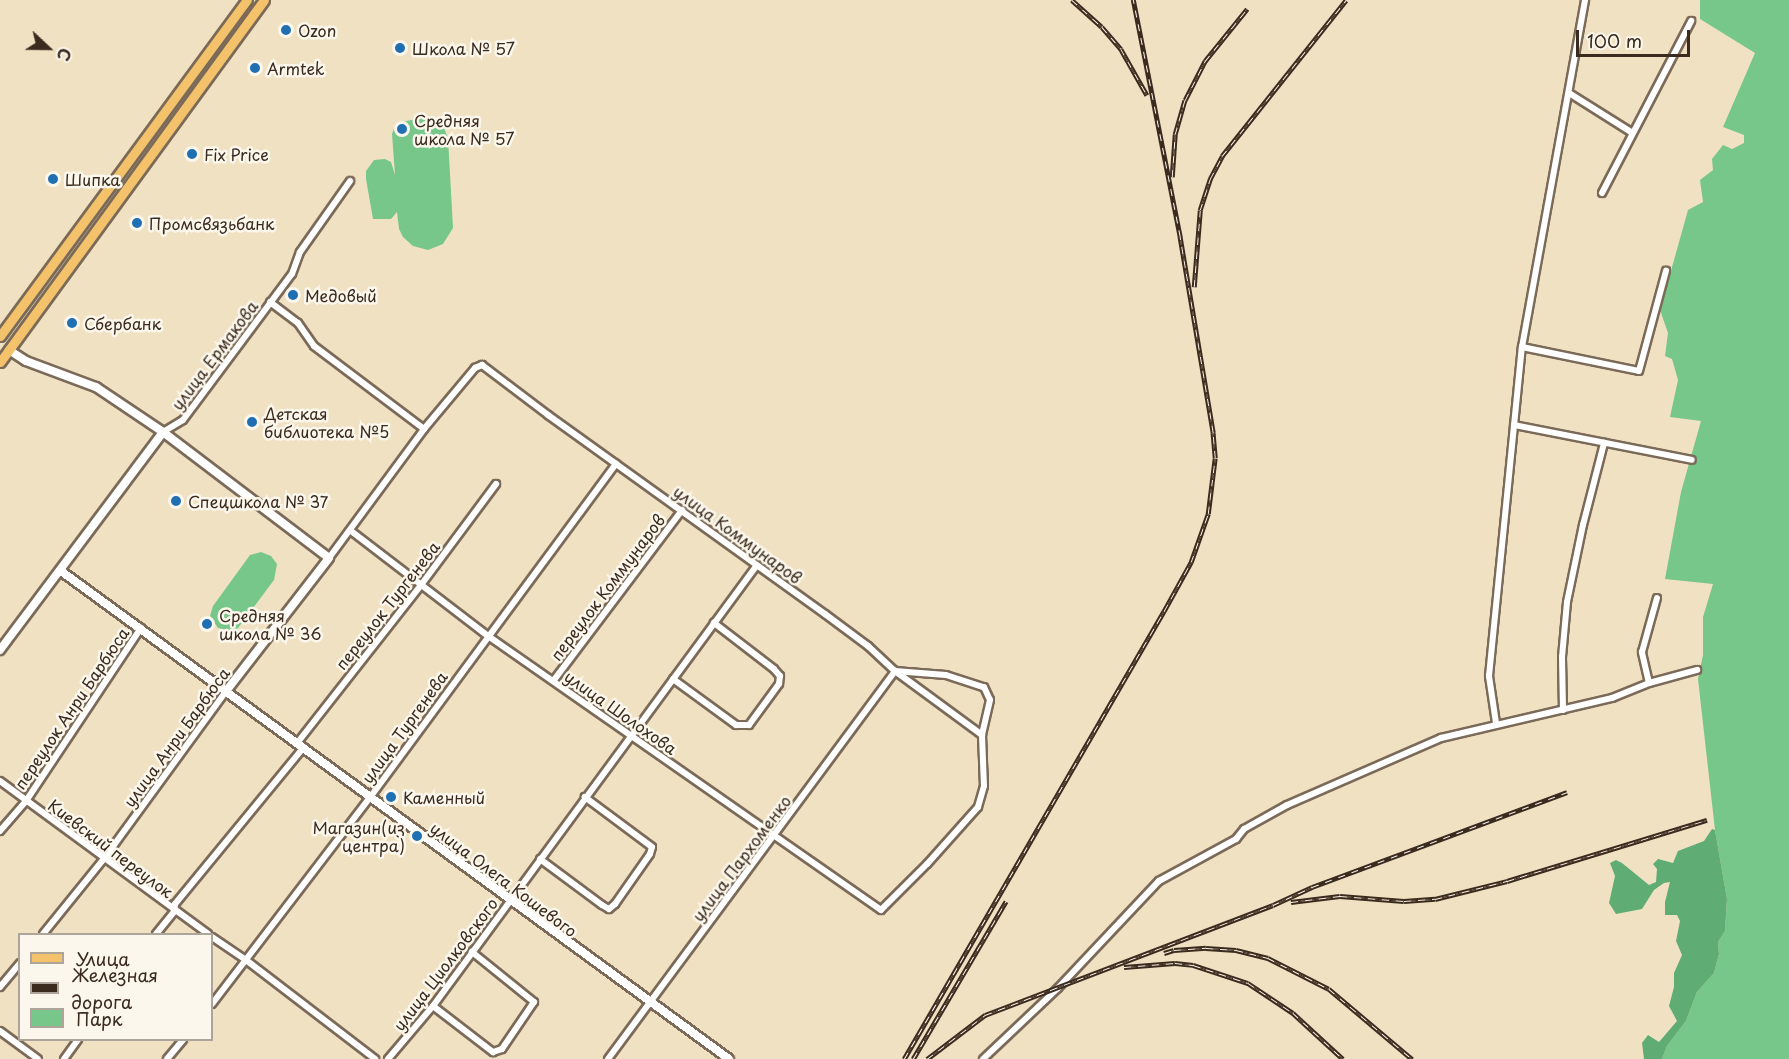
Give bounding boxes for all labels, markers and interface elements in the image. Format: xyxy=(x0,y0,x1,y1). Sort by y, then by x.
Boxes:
north arrow xyxy=(18,18,78,78)
scale bar xyxy=(1579,18,1693,56)
place label: Ozon xyxy=(298,20,336,40)
marker: Ozon xyxy=(279,23,293,37)
text: 100 m xyxy=(1587,27,1642,54)
place label: Школа № 57 xyxy=(412,38,515,58)
marker: Школа № 57 xyxy=(393,41,407,55)
text: С xyxy=(51,45,78,65)
place label: Armtek xyxy=(267,58,325,78)
marker: Armtek xyxy=(248,61,262,75)
place label: Средняя школа № 57 xyxy=(414,110,514,148)
marker: Средняя школа № 57 xyxy=(395,122,409,136)
place label: Fix Price xyxy=(204,144,269,164)
marker: Fix Price xyxy=(185,147,199,161)
place label: Шипка xyxy=(65,169,120,189)
marker: Шипка xyxy=(46,172,60,186)
place label: Промсвязьбанк xyxy=(149,213,275,233)
marker: Промсвязьбанк xyxy=(130,216,144,230)
place label: Медовый xyxy=(305,285,377,305)
marker: Медовый xyxy=(286,288,300,302)
street label: улица Ермакова xyxy=(167,296,261,414)
place label: Сбербанк xyxy=(84,313,161,333)
marker: Сбербанк xyxy=(65,316,79,330)
place label: Детская библиотека №5 xyxy=(264,403,389,441)
marker: Детская библиотека №5 xyxy=(245,415,259,429)
street label: улица Коммунаров xyxy=(670,481,806,587)
place label: Спецшкола № 37 xyxy=(188,491,329,511)
marker: Спецшкола № 37 xyxy=(169,494,183,508)
street label: переулок Коммунаров xyxy=(546,510,668,664)
street label: переулок Тургенева xyxy=(331,537,443,673)
place label: Средняя школа № 36 xyxy=(219,605,322,643)
marker: Средняя школа № 36 xyxy=(200,617,214,631)
street label: переулок Анри Барбюса xyxy=(9,623,133,793)
street label: улица Анри Барбюса xyxy=(118,663,234,811)
street label: улица Шолохова xyxy=(561,666,681,758)
street label: улица Тургенева xyxy=(357,667,451,787)
place label: Каменный xyxy=(403,787,485,807)
marker: Каменный xyxy=(384,790,398,804)
street label: улица Пархоменко xyxy=(687,791,795,925)
street label: Киевский переулок xyxy=(45,795,177,901)
place label: Магазин(из центра) xyxy=(313,817,405,855)
street label: улица Олега Кошевого xyxy=(426,817,582,941)
marker: Магазин(из центра) xyxy=(410,829,424,843)
street label: улица Циолковского xyxy=(388,893,502,1035)
legend xyxy=(18,933,213,1041)
text: Улица xyxy=(76,945,130,972)
text: Железная дорога xyxy=(71,961,158,1015)
text: Парк xyxy=(76,1005,122,1032)

